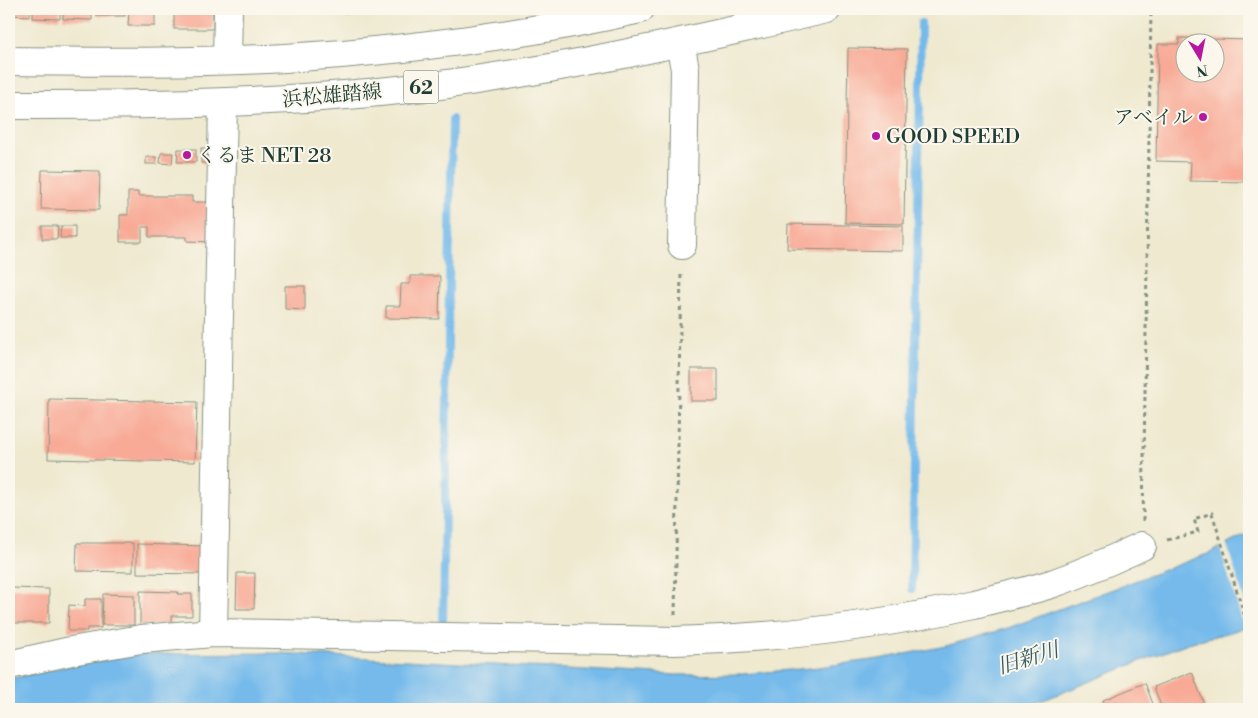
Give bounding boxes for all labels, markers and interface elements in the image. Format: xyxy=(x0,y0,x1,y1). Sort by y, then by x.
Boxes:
north arrow xyxy=(1176,32,1226,82)
text: N xyxy=(1195,60,1209,80)
road number: 62 xyxy=(404,70,438,104)
street label: 浜松雄踏線 xyxy=(281,80,383,113)
place label: アベイル xyxy=(1114,106,1193,131)
marker: アベイル xyxy=(1197,111,1209,123)
place label: GOOD SPEED xyxy=(886,125,1020,150)
marker: GOOD SPEED xyxy=(870,130,882,142)
place label: くるま NET 28 xyxy=(197,144,331,169)
marker: くるま NET 28 xyxy=(181,149,193,161)
water label: 旧新川 xyxy=(994,637,1064,681)

